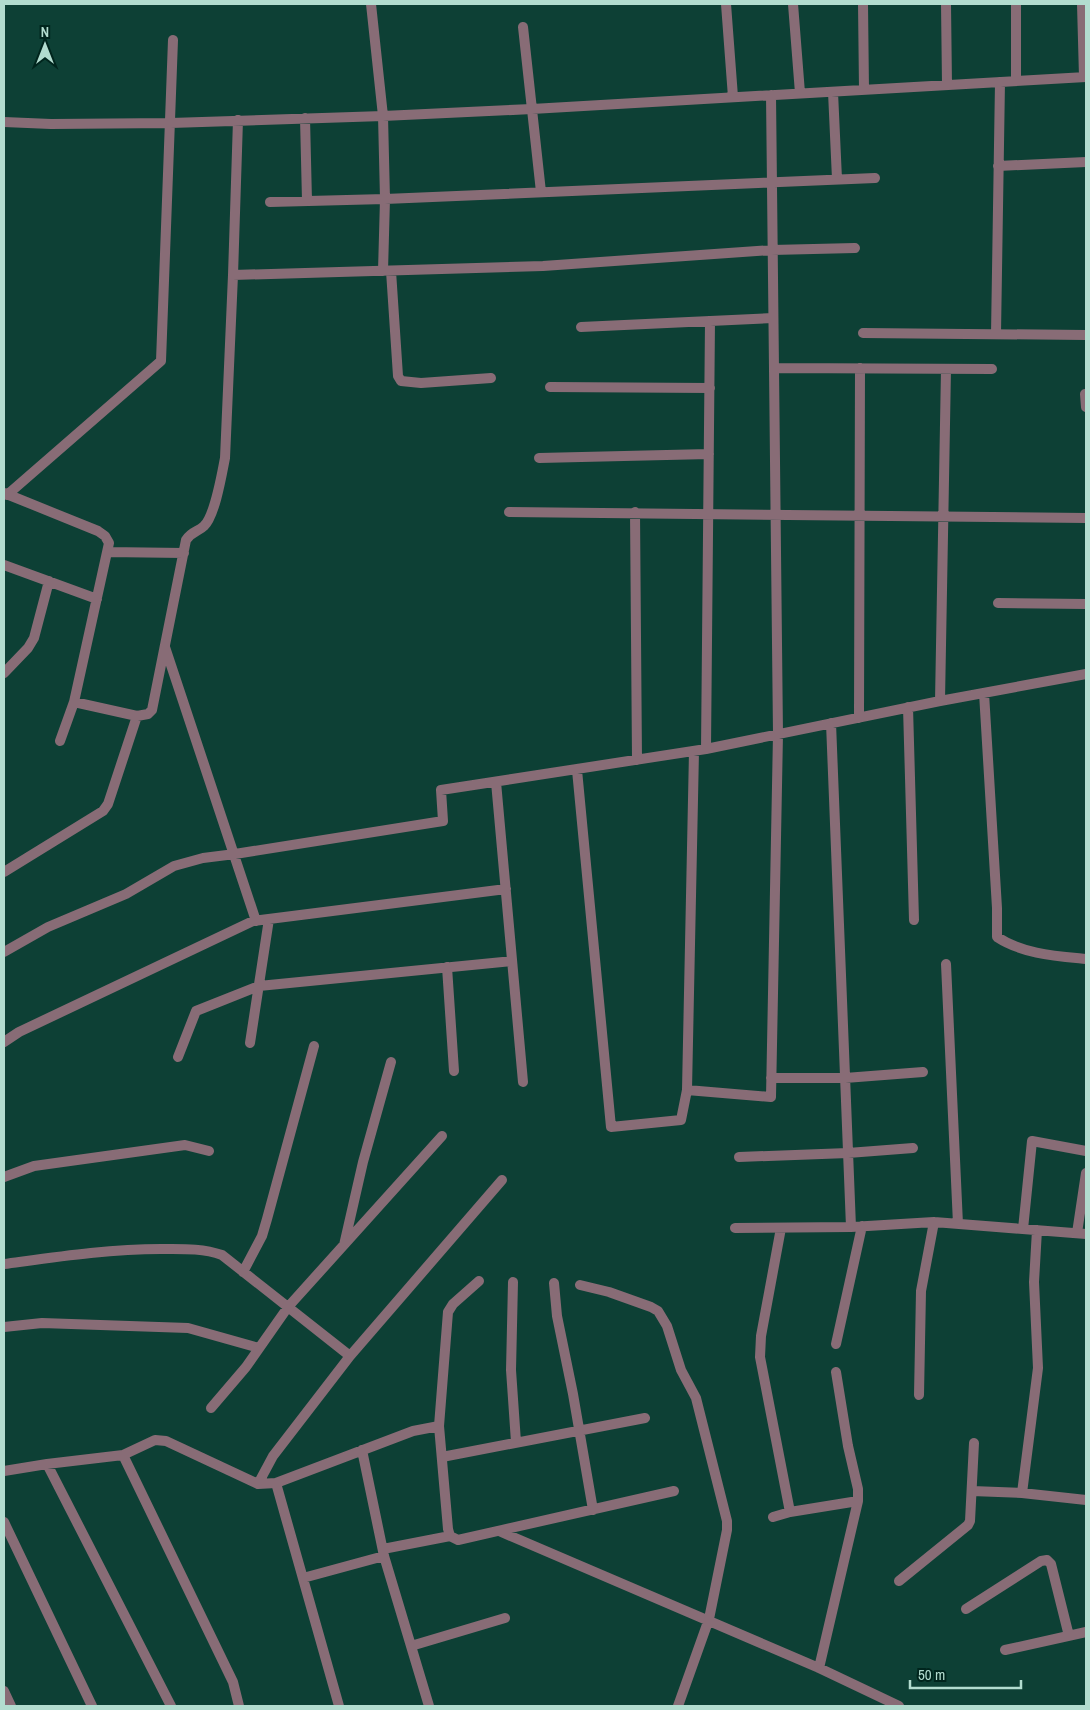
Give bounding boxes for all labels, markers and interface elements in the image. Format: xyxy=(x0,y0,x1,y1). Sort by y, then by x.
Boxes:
north arrow xyxy=(20,20,70,70)
text: N xyxy=(41,23,49,41)
scale bar xyxy=(910,1658,1021,1690)
text: 50 m xyxy=(918,1664,945,1685)

